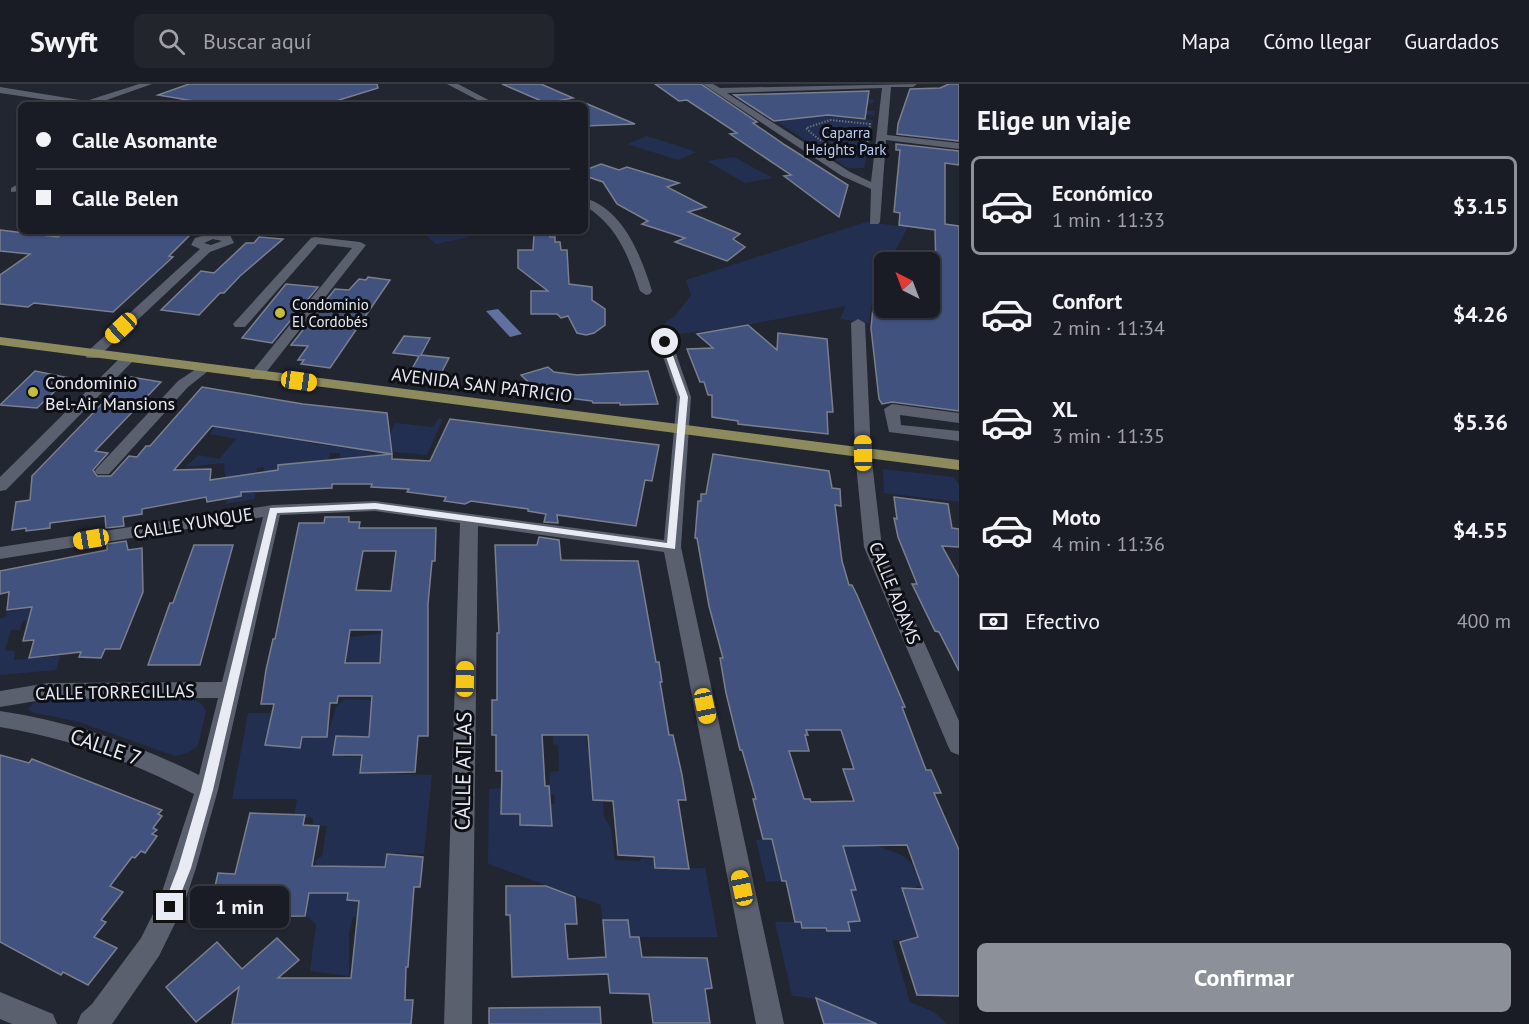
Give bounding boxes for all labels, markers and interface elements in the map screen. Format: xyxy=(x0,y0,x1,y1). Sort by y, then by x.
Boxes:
search box xyxy=(134,14,554,68)
text: Swyft xyxy=(30,23,98,60)
icon: search xyxy=(155,25,188,58)
text: Buscar aquí xyxy=(203,27,312,55)
text: Mapa xyxy=(1181,28,1230,55)
text: Cómo llegar xyxy=(1263,28,1371,55)
text: Guardados xyxy=(1404,28,1499,55)
text: Elige un viaje xyxy=(977,103,1131,137)
park label: Caparra Heights Park xyxy=(806,123,887,159)
text: Calle Asomante xyxy=(72,126,218,154)
icon: car xyxy=(980,179,1034,233)
text: Económico xyxy=(1052,179,1153,207)
text: Calle Belen xyxy=(72,184,178,212)
text: $3.15 xyxy=(1453,192,1508,220)
text: 1 min · 11:33 xyxy=(1052,207,1165,233)
north arrow xyxy=(874,252,940,318)
map controls xyxy=(874,252,940,318)
icon: car xyxy=(980,287,1034,341)
text: Confort xyxy=(1052,287,1122,315)
place label: Condominio El Cordobés xyxy=(292,295,369,331)
text: $4.26 xyxy=(1453,300,1508,328)
marker: Condominio El Cordobés xyxy=(273,306,287,320)
car xyxy=(102,309,140,347)
text: 2 min · 11:34 xyxy=(1052,315,1165,341)
route start xyxy=(651,328,678,355)
street label: AVENIDA SAN PATRICIO xyxy=(390,363,574,407)
car xyxy=(280,370,318,392)
place label: Condominio Bel-Air Mansions xyxy=(45,371,175,415)
marker: Condominio Bel-Air Mansions xyxy=(26,385,40,399)
icon: car xyxy=(980,395,1034,449)
text: XL xyxy=(1052,395,1077,423)
text: $5.36 xyxy=(1453,408,1508,436)
text: 3 min · 11:35 xyxy=(1052,423,1165,449)
car xyxy=(854,435,872,471)
street label: CALLE YUNQUE xyxy=(132,502,254,544)
icon: car xyxy=(980,503,1034,557)
text: Moto xyxy=(1052,503,1101,531)
text: $4.55 xyxy=(1453,516,1508,544)
car xyxy=(72,527,110,551)
text: 4 min · 11:36 xyxy=(1052,531,1165,557)
street label: CALLE ADAMS xyxy=(864,538,926,648)
icon: cash xyxy=(977,605,1010,638)
text: Efectivo xyxy=(1025,607,1100,635)
text: 400 m xyxy=(1457,608,1511,634)
car xyxy=(456,661,474,697)
street label: CALLE TORRECILLAS xyxy=(35,679,195,705)
car xyxy=(692,687,718,725)
street label: CALLE ATLAS xyxy=(448,711,478,831)
street label: CALLE 7 xyxy=(67,722,145,772)
car xyxy=(729,869,755,907)
callout: 1 min xyxy=(191,886,290,928)
route end xyxy=(156,893,183,920)
text: 1 min xyxy=(215,894,264,920)
button: Confirmar xyxy=(977,943,1511,1012)

